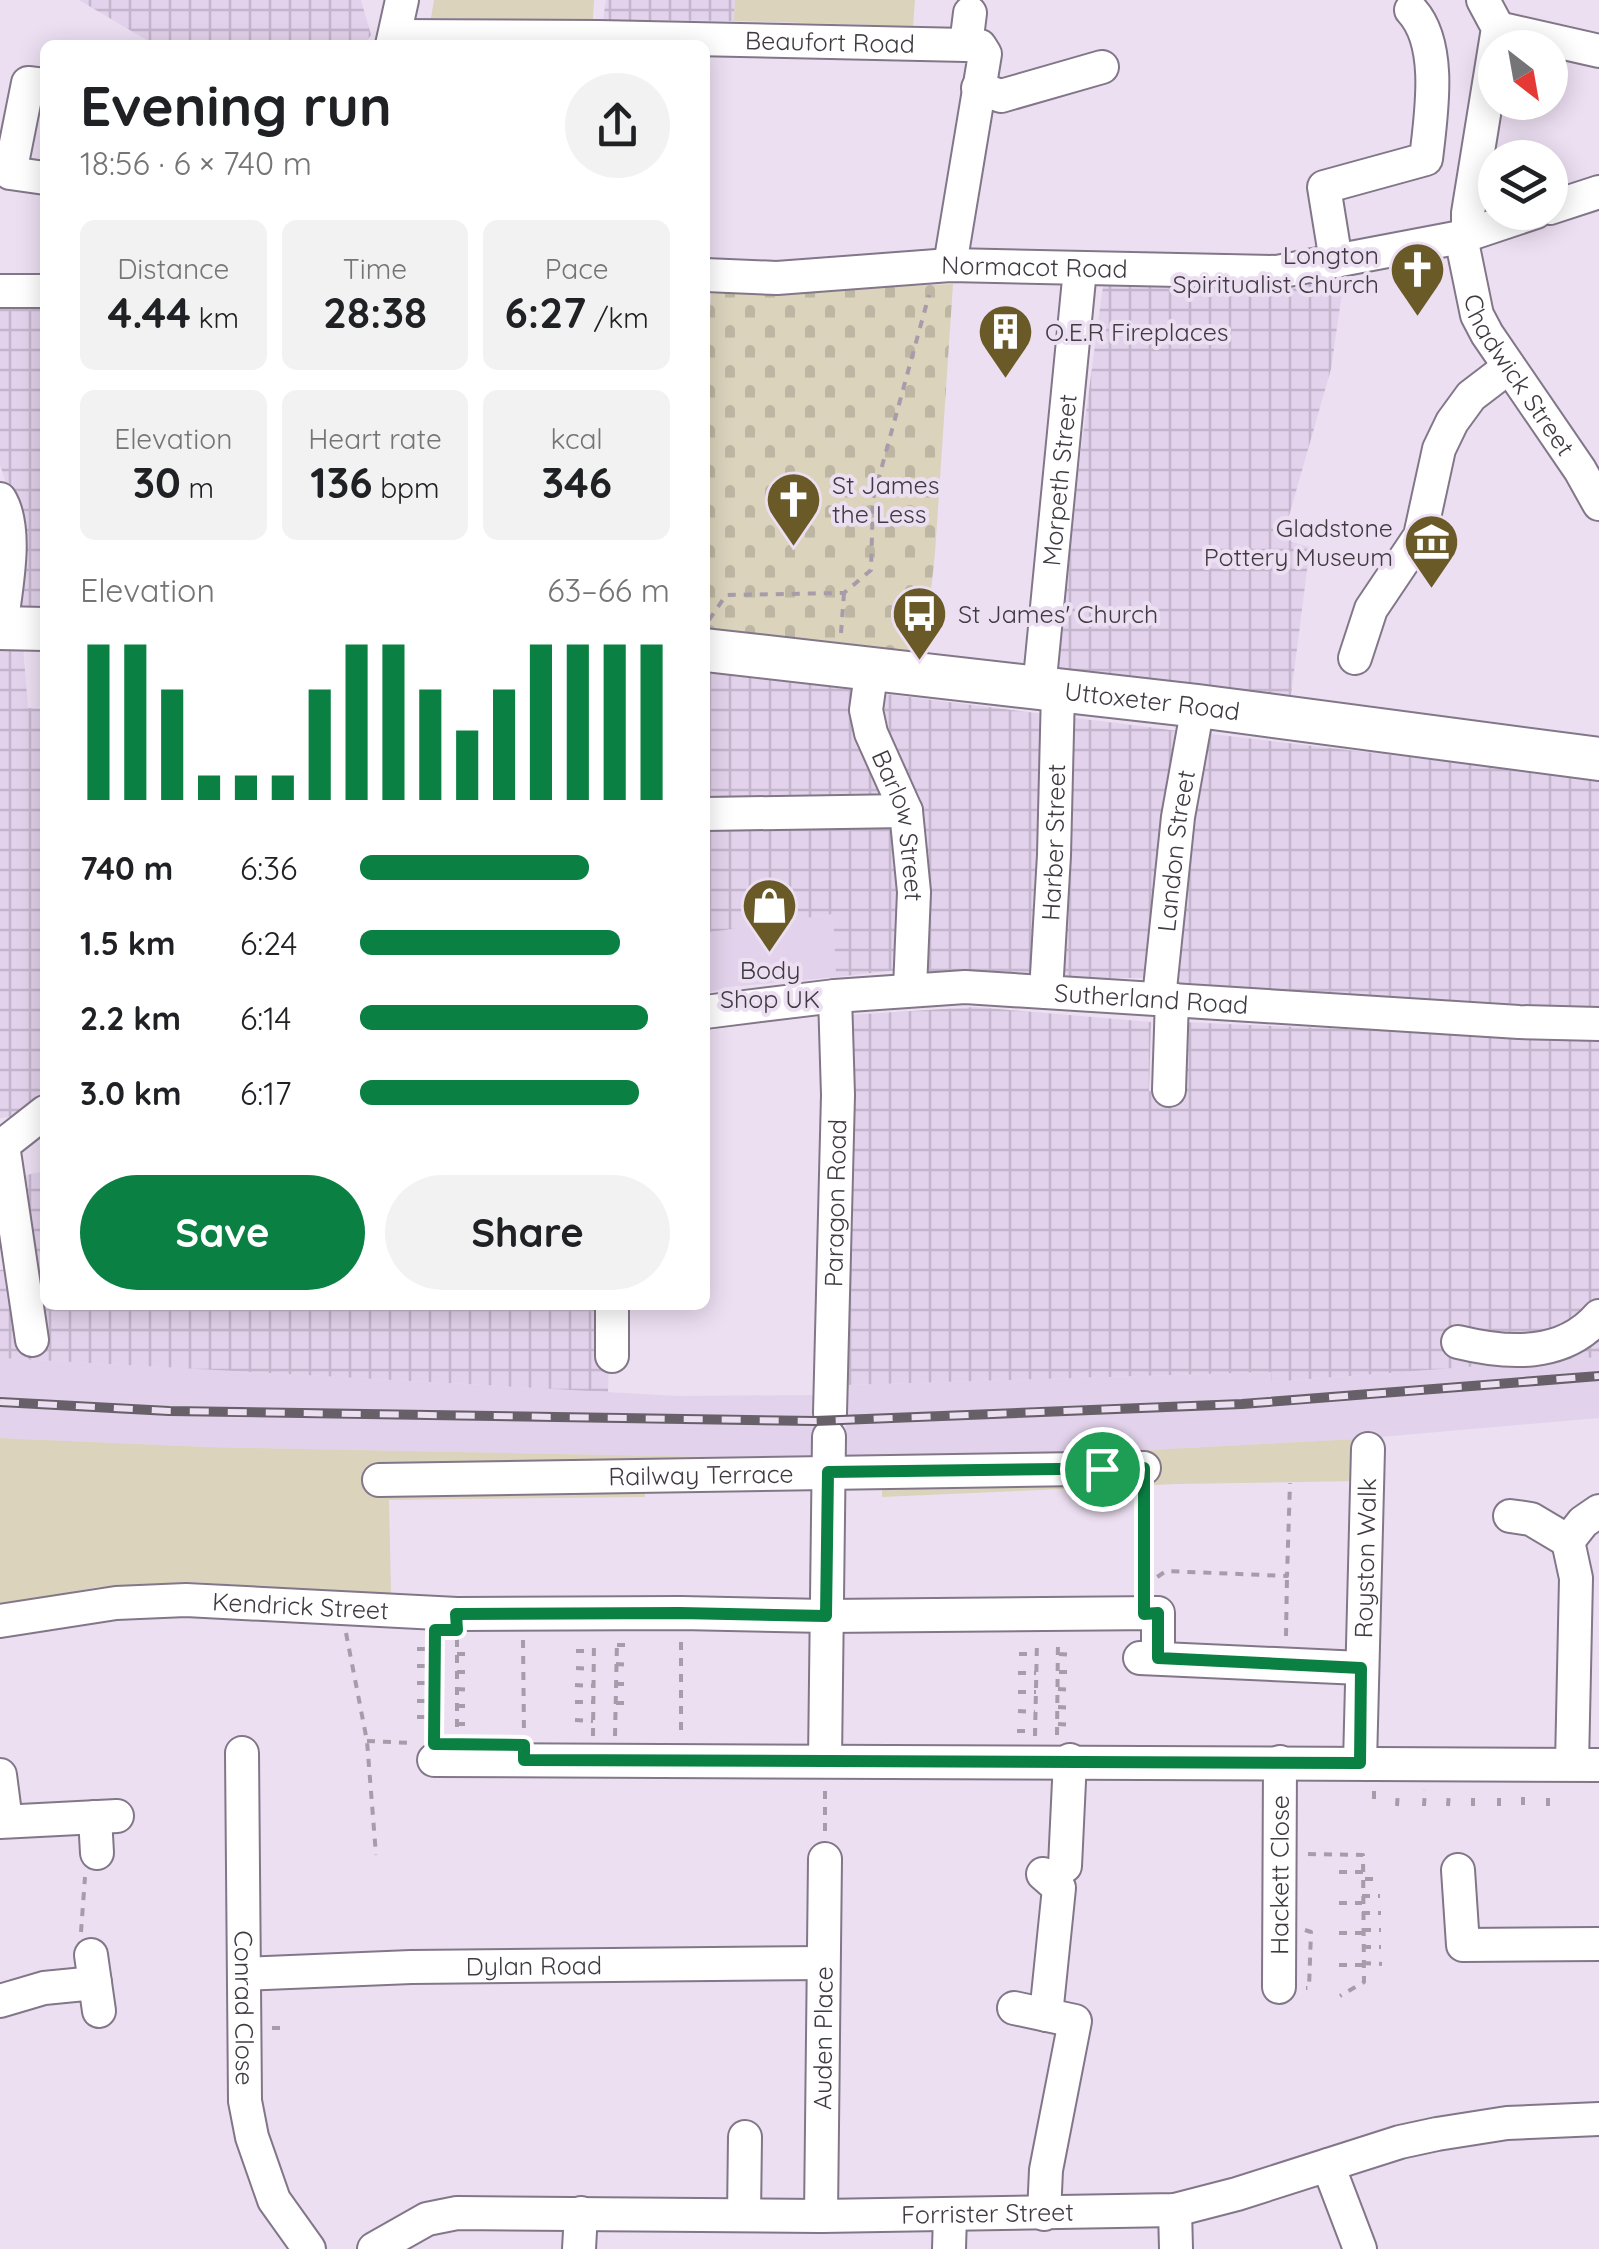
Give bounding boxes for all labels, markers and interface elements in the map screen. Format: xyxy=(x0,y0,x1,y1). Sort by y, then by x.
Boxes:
street label: Beaufort Road xyxy=(745,24,915,59)
north arrow xyxy=(1478,30,1568,120)
map controls xyxy=(1478,30,1568,230)
text: Evening run xyxy=(80,71,392,140)
button: share xyxy=(565,73,670,178)
button: layers xyxy=(1478,140,1568,230)
text: 18:56 · 6 × 740 m xyxy=(80,143,312,183)
place label: Longton Spiritualist Church xyxy=(1173,239,1379,299)
church icon: Longton Spiritualist Church xyxy=(1388,239,1448,318)
street label: Normacot Road xyxy=(941,249,1128,284)
text: Distance xyxy=(117,251,229,286)
text: Time xyxy=(343,251,407,286)
text: Pace xyxy=(545,251,609,286)
text: 4.44 xyxy=(108,286,191,339)
text: 28:38 xyxy=(323,286,427,339)
text: 6:27 xyxy=(504,286,586,339)
street label: Chadwick Street xyxy=(1458,291,1582,461)
text: km xyxy=(191,300,239,335)
text: /km xyxy=(586,300,649,335)
building icon: O.E.R Fireplaces xyxy=(976,302,1036,381)
place label: O.E.R Fireplaces xyxy=(1045,316,1229,347)
street label: Morpeth Street xyxy=(1035,393,1083,567)
text: Elevation xyxy=(114,421,232,456)
text: Heart rate xyxy=(308,421,442,456)
text: kcal xyxy=(551,421,603,456)
text: 30 xyxy=(133,456,181,509)
text: 136 xyxy=(310,456,372,509)
text: 346 xyxy=(541,456,612,509)
church icon: St James the Less xyxy=(763,469,823,548)
place label: St James the Less xyxy=(832,469,939,529)
text: m xyxy=(181,470,214,505)
text: bpm xyxy=(372,470,440,505)
place label: Gladstone Pottery Museum xyxy=(1204,512,1393,572)
museum icon: Gladstone Pottery Museum xyxy=(1402,512,1462,591)
text: Elevation xyxy=(80,570,215,610)
text: 63–66 m xyxy=(547,570,670,610)
bus stop icon: St James' Church xyxy=(889,584,949,663)
place label: St James' Church xyxy=(958,598,1158,629)
street label: Uttoxeter Road xyxy=(1063,675,1242,726)
street label: Barlow Street xyxy=(866,745,930,902)
street label: Harber Street xyxy=(1034,763,1071,921)
street label: Landon Street xyxy=(1150,767,1201,933)
text: 740 m xyxy=(80,848,173,888)
text: 6:36 xyxy=(240,848,297,888)
shop icon: Body Shop UK xyxy=(740,876,800,955)
text: 1.5 km xyxy=(80,923,176,963)
text: 6:24 xyxy=(240,923,297,963)
place label: Body Shop UK xyxy=(720,954,820,1014)
street label: Sutherland Road xyxy=(1053,977,1249,1020)
text: 2.2 km xyxy=(80,998,181,1038)
text: 6:14 xyxy=(240,998,291,1038)
text: 3.0 km xyxy=(80,1073,181,1113)
text: 6:17 xyxy=(240,1073,291,1113)
street label: Paragon Road xyxy=(817,1119,852,1287)
button: Save xyxy=(80,1175,365,1290)
button: Share xyxy=(385,1175,670,1290)
pin xyxy=(1060,1427,1145,1512)
icon: arrive xyxy=(1075,1442,1130,1497)
street label: Railway Terrace xyxy=(608,1457,794,1491)
street label: Royston Walk xyxy=(1347,1477,1382,1639)
street label: Kendrick Street xyxy=(211,1585,389,1625)
street label: Hackett Close xyxy=(1263,1795,1295,1955)
street label: Conrad Close xyxy=(229,1930,261,2086)
street label: Dylan Road xyxy=(465,1949,602,1981)
street label: Auden Place xyxy=(806,1966,839,2110)
street label: Forrister Street xyxy=(901,2196,1074,2230)

